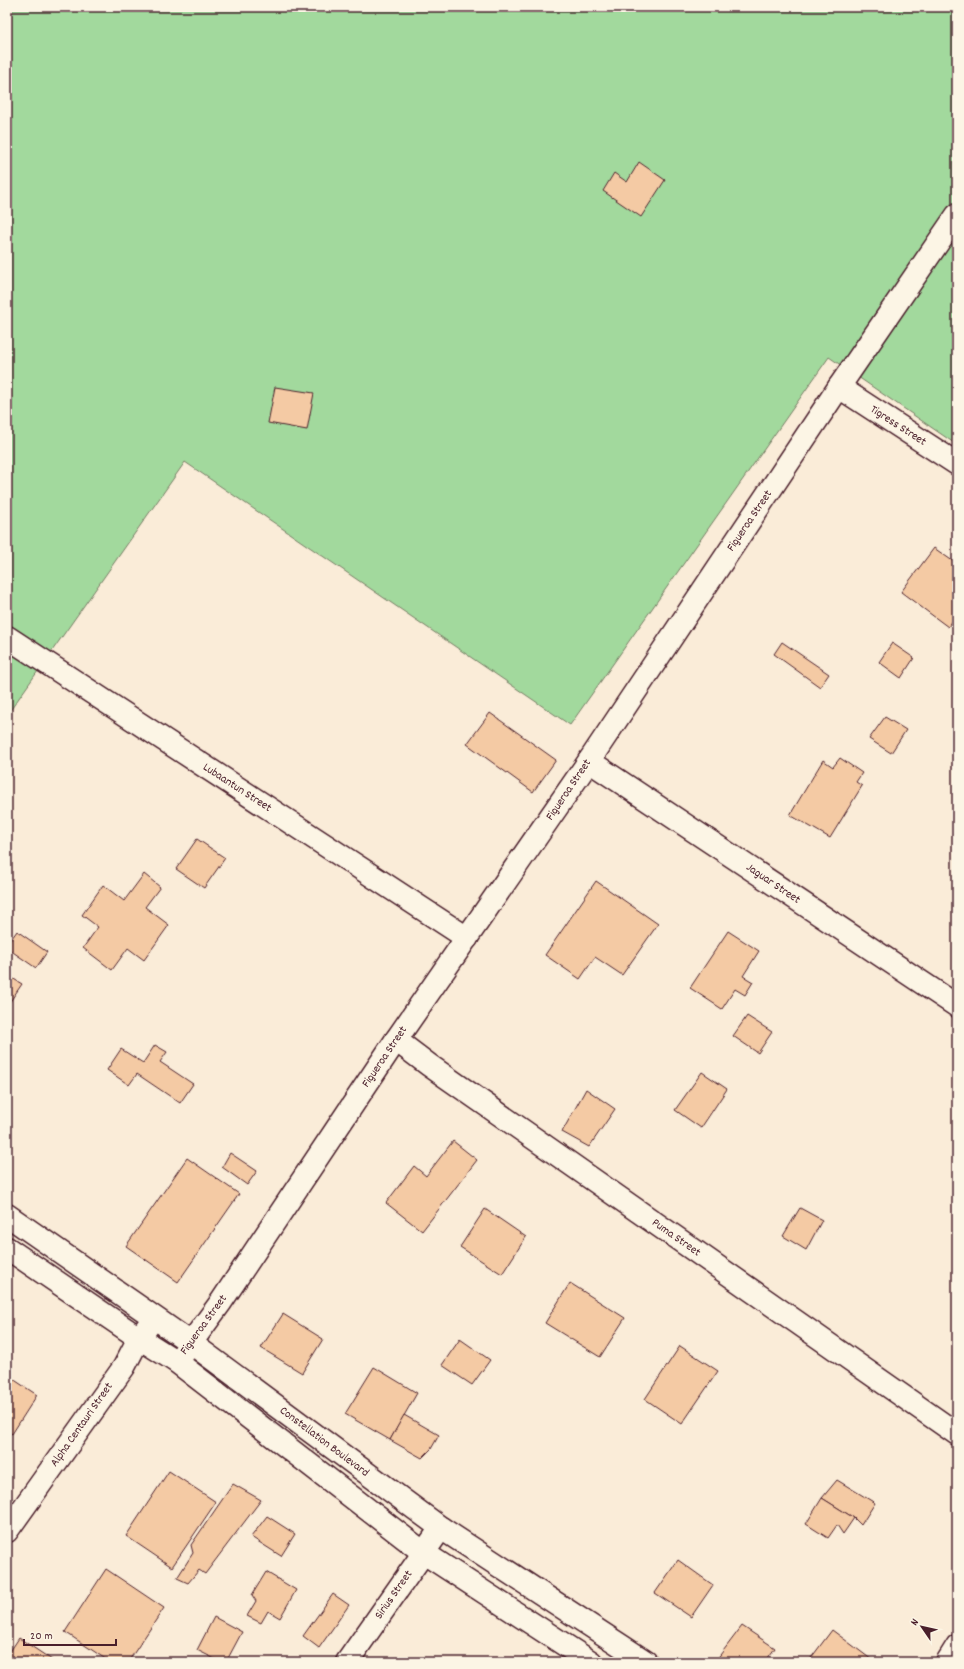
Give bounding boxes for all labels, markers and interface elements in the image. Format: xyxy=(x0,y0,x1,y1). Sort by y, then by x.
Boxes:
street label: Tigress Street xyxy=(867,401,930,451)
street label: Figueroa Street xyxy=(723,487,777,555)
street label: Figueroa Street xyxy=(542,756,596,824)
street label: Lubaantun Street xyxy=(199,759,275,817)
street label: Jaguar Street xyxy=(742,860,804,909)
street label: Figueroa Street xyxy=(358,1023,412,1091)
street label: Puma Street xyxy=(648,1215,704,1261)
street label: Figueroa Street xyxy=(176,1291,232,1359)
street label: Alpha Centauri Street xyxy=(47,1379,118,1471)
street label: Constellation Boulevard xyxy=(276,1403,372,1481)
street label: Sirius Street xyxy=(371,1567,417,1623)
north arrow xyxy=(902,1607,942,1647)
text: N xyxy=(907,1615,924,1629)
scale bar xyxy=(24,1621,116,1647)
text: 20 m xyxy=(30,1628,53,1645)

